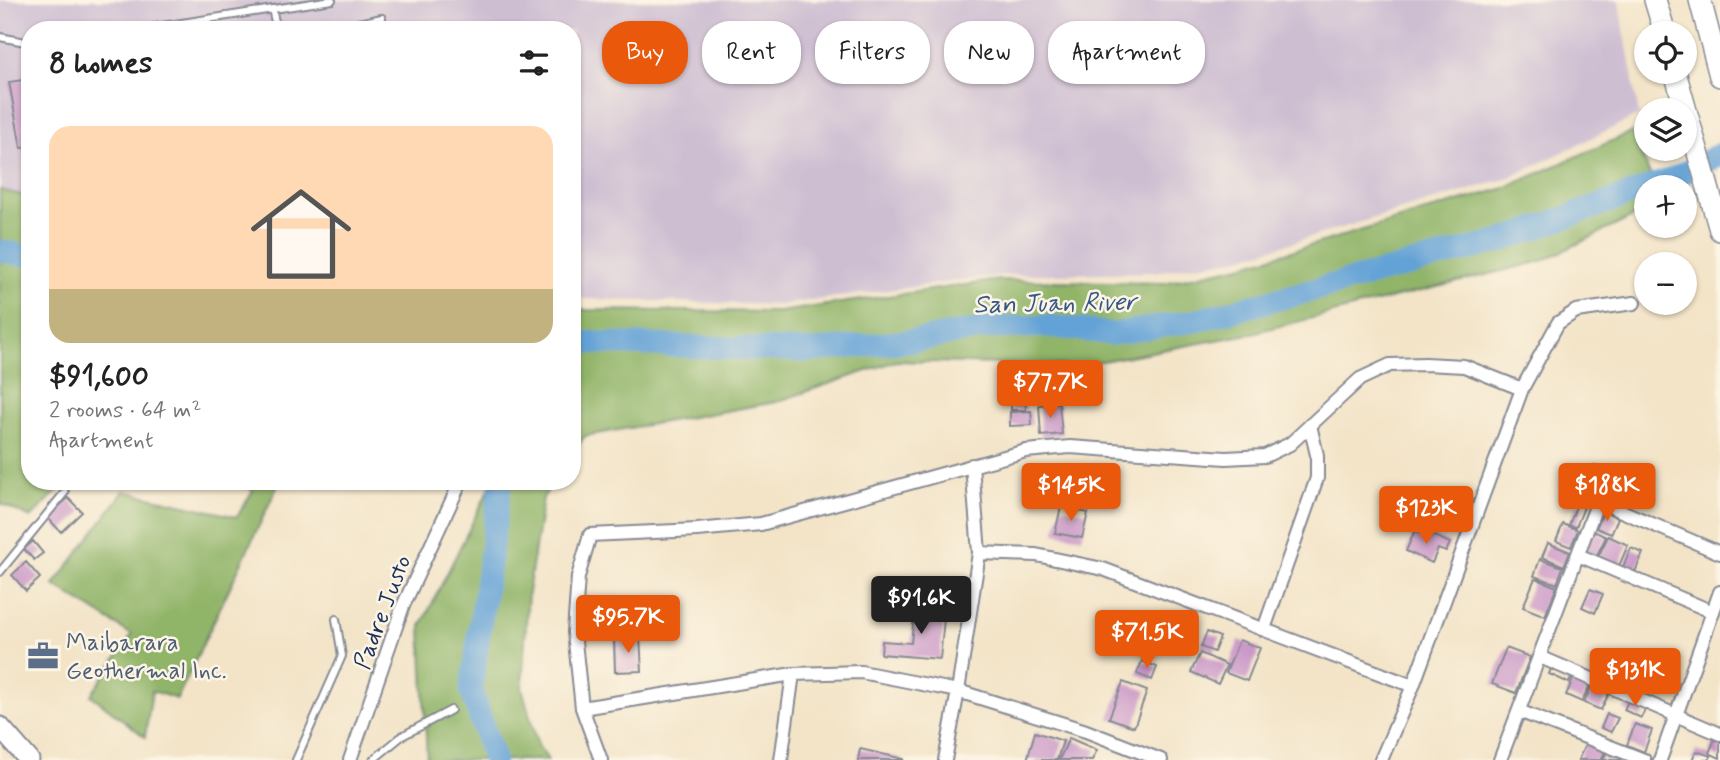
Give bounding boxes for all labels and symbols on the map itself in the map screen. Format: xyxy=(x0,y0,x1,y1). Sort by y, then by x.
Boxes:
water label: San Juan River xyxy=(973,286,1140,322)
pin: $77.7K xyxy=(993,360,1107,420)
pin: $145K xyxy=(1022,463,1120,523)
pin: $188K xyxy=(1558,463,1656,523)
pin: $123K xyxy=(1377,486,1475,546)
street label: Padre Justo xyxy=(347,551,419,674)
pin: $91.6K xyxy=(864,576,978,636)
pin: $95.7K xyxy=(571,596,685,655)
pin: $71.5K xyxy=(1090,610,1204,670)
place label: Maibarara Geothermal Inc. xyxy=(66,628,227,687)
office icon: Maibarara Geothermal Inc. xyxy=(26,639,60,673)
pin: $131K xyxy=(1586,648,1684,708)

